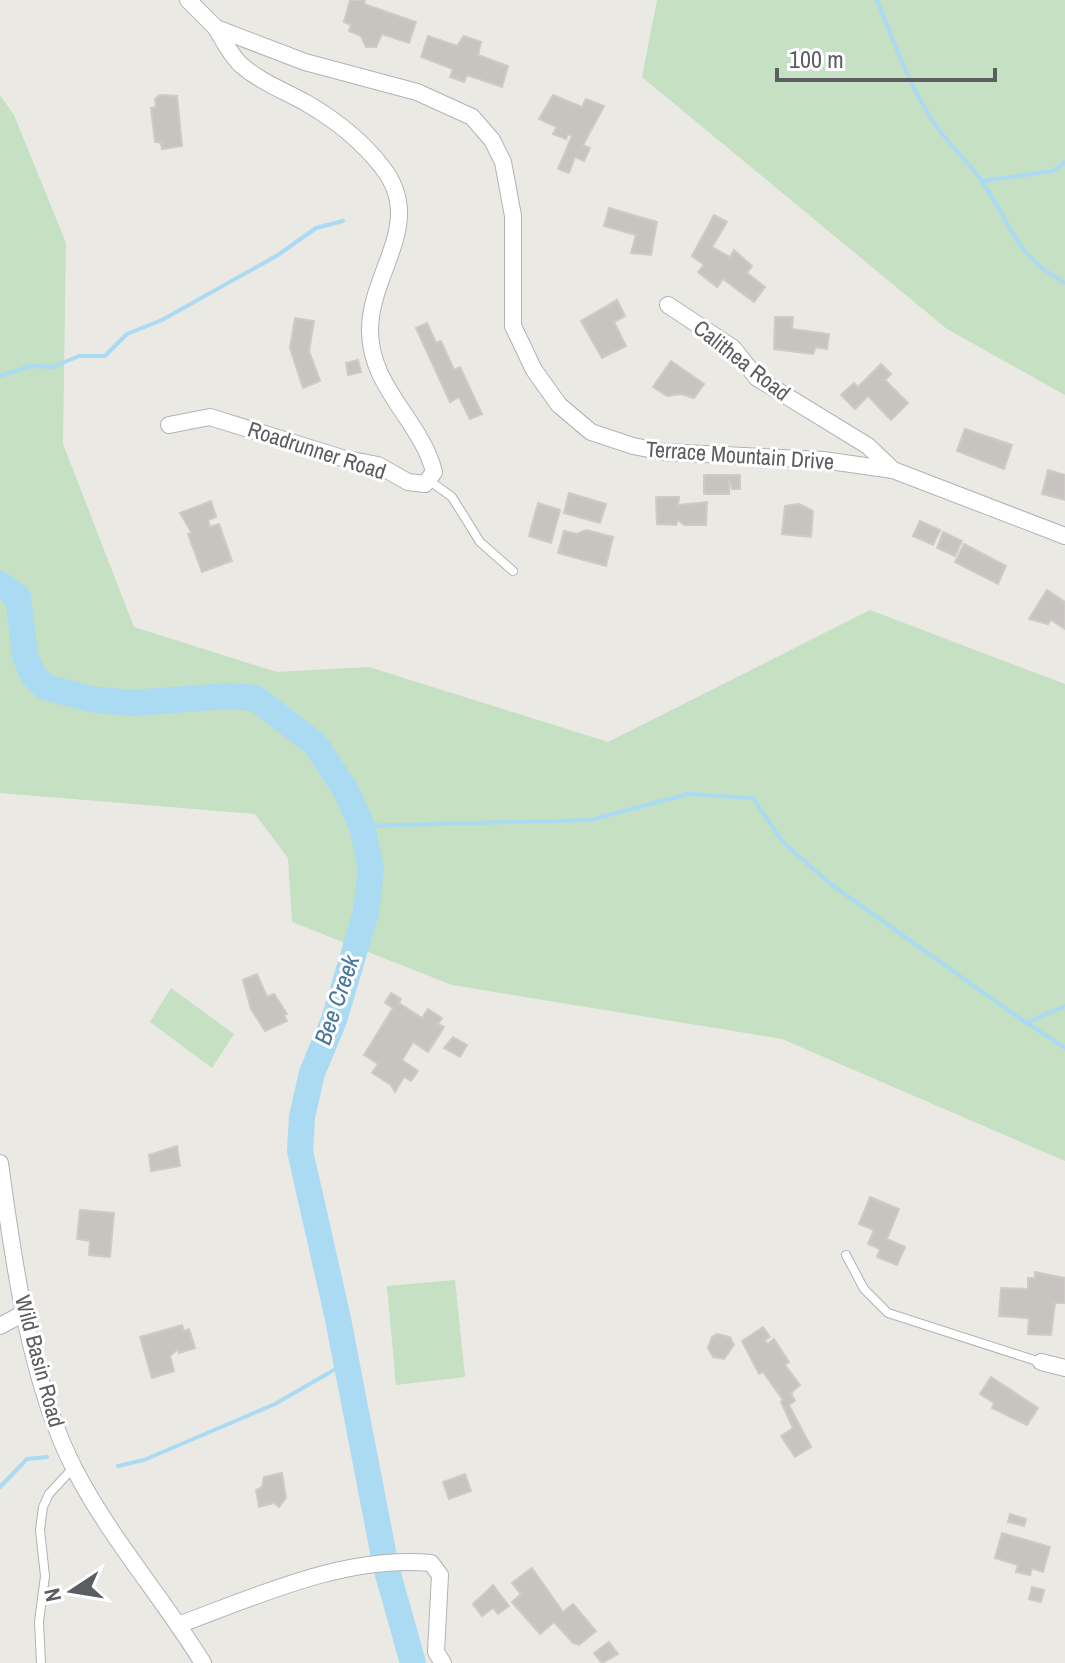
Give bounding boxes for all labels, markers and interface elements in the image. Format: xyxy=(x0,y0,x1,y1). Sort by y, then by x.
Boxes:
scale bar xyxy=(777,32,995,82)
text: 100 m xyxy=(789,43,844,75)
street label: Calithea Road xyxy=(687,313,797,407)
street label: Roadrunner Road xyxy=(244,414,390,486)
street label: Terrace Mountain Drive xyxy=(645,433,835,477)
water label: Bee Creek xyxy=(306,949,367,1049)
street label: Wild Basin Road xyxy=(8,1292,72,1430)
north arrow xyxy=(32,1551,112,1631)
text: N xyxy=(36,1586,68,1605)

